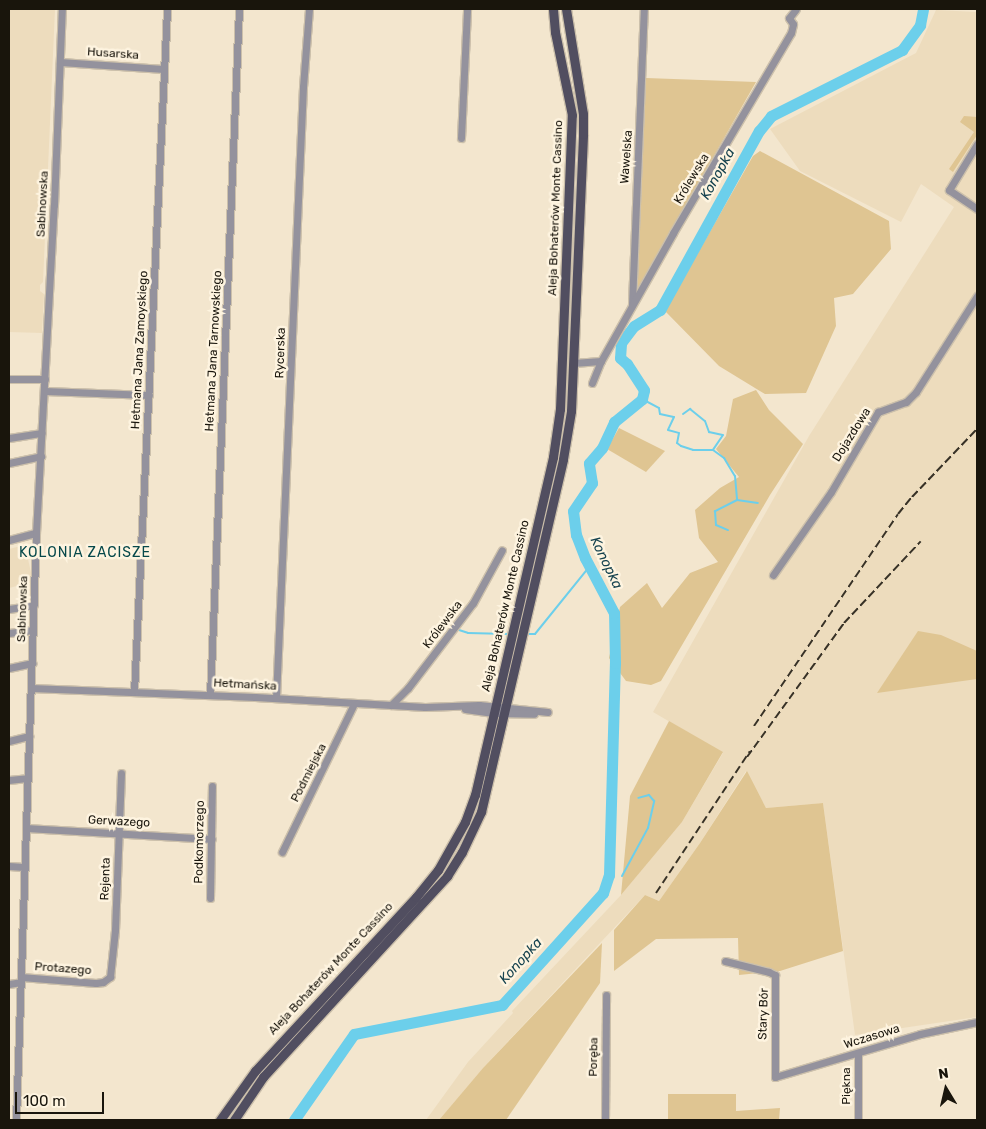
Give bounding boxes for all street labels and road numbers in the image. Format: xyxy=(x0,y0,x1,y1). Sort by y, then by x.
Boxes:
street label: Husarska xyxy=(87,45,139,63)
street label: Aleja Bohaterów Monte Cassino xyxy=(546,120,566,296)
street label: Wawelska xyxy=(618,130,636,184)
street label: Królewska xyxy=(671,151,713,207)
street label: Sabinowska xyxy=(34,170,52,238)
street label: Hetmana Jana Zamoyskiego xyxy=(129,270,151,430)
street label: Hetmana Jana Tarnowskiego xyxy=(203,270,225,432)
street label: Rycerska xyxy=(273,327,289,379)
street label: Dojazdowa xyxy=(830,405,874,465)
street label: Aleja Bohaterów Monte Cassino xyxy=(479,519,533,693)
street label: Sabinowska xyxy=(15,576,31,642)
street label: Królewska xyxy=(420,598,466,652)
street label: Hetmańska xyxy=(213,676,277,694)
street label: Podmiejska xyxy=(288,741,330,805)
street label: Podkomorzego xyxy=(192,800,208,884)
street label: Gerwazego xyxy=(88,813,150,831)
street label: Rejenta xyxy=(98,857,114,901)
street label: Aleja Bohaterów Monte Cassino xyxy=(266,900,396,1038)
street label: Protazego xyxy=(34,960,92,978)
street label: Stary Bór xyxy=(756,988,772,1040)
street label: Wczasowa xyxy=(842,1022,902,1052)
street label: Poręba xyxy=(586,1037,602,1077)
street label: Piękna xyxy=(840,1067,854,1105)

